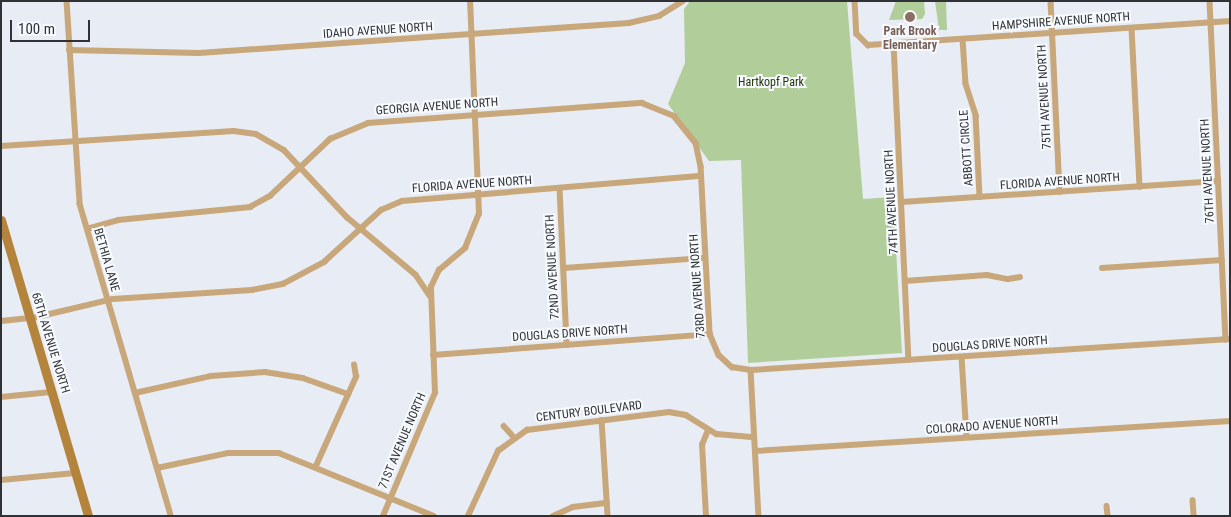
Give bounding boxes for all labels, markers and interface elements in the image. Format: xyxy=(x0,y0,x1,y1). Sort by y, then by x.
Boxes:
scale bar xyxy=(12,10,92,42)
street label: HAMPSHIRE AVENUE NORTH xyxy=(992,10,1130,34)
marker: Park Brook Elementary xyxy=(904,11,916,23)
text: 100 m xyxy=(18,20,55,38)
street label: IDAHO AVENUE NORTH xyxy=(322,20,434,42)
place label: Park Brook Elementary xyxy=(883,25,937,53)
street label: 75TH AVENUE NORTH xyxy=(1035,44,1055,150)
park label: Hartkopf Park xyxy=(738,76,804,90)
street label: GEORGIA AVENUE NORTH xyxy=(375,96,499,118)
street label: ABBOTT CIRCLE xyxy=(957,109,977,187)
street label: 76TH AVENUE NORTH xyxy=(1198,118,1218,224)
street label: 74TH AVENUE NORTH xyxy=(882,149,902,255)
street label: FLORIDA AVENUE NORTH xyxy=(999,171,1121,193)
street label: FLORIDA AVENUE NORTH xyxy=(411,174,533,196)
street label: 72ND AVENUE NORTH xyxy=(543,214,563,320)
street label: BETHIA LANE xyxy=(90,227,122,293)
street label: 73RD AVENUE NORTH xyxy=(687,234,709,338)
street label: 68TH AVENUE NORTH xyxy=(28,291,72,395)
street label: DOUGLAS DRIVE NORTH xyxy=(512,323,628,345)
street label: DOUGLAS DRIVE NORTH xyxy=(932,334,1048,356)
street label: 71ST AVENUE NORTH xyxy=(376,391,430,491)
street label: CENTURY BOULEVARD xyxy=(535,398,643,426)
street label: COLORADO AVENUE NORTH xyxy=(925,414,1059,438)

